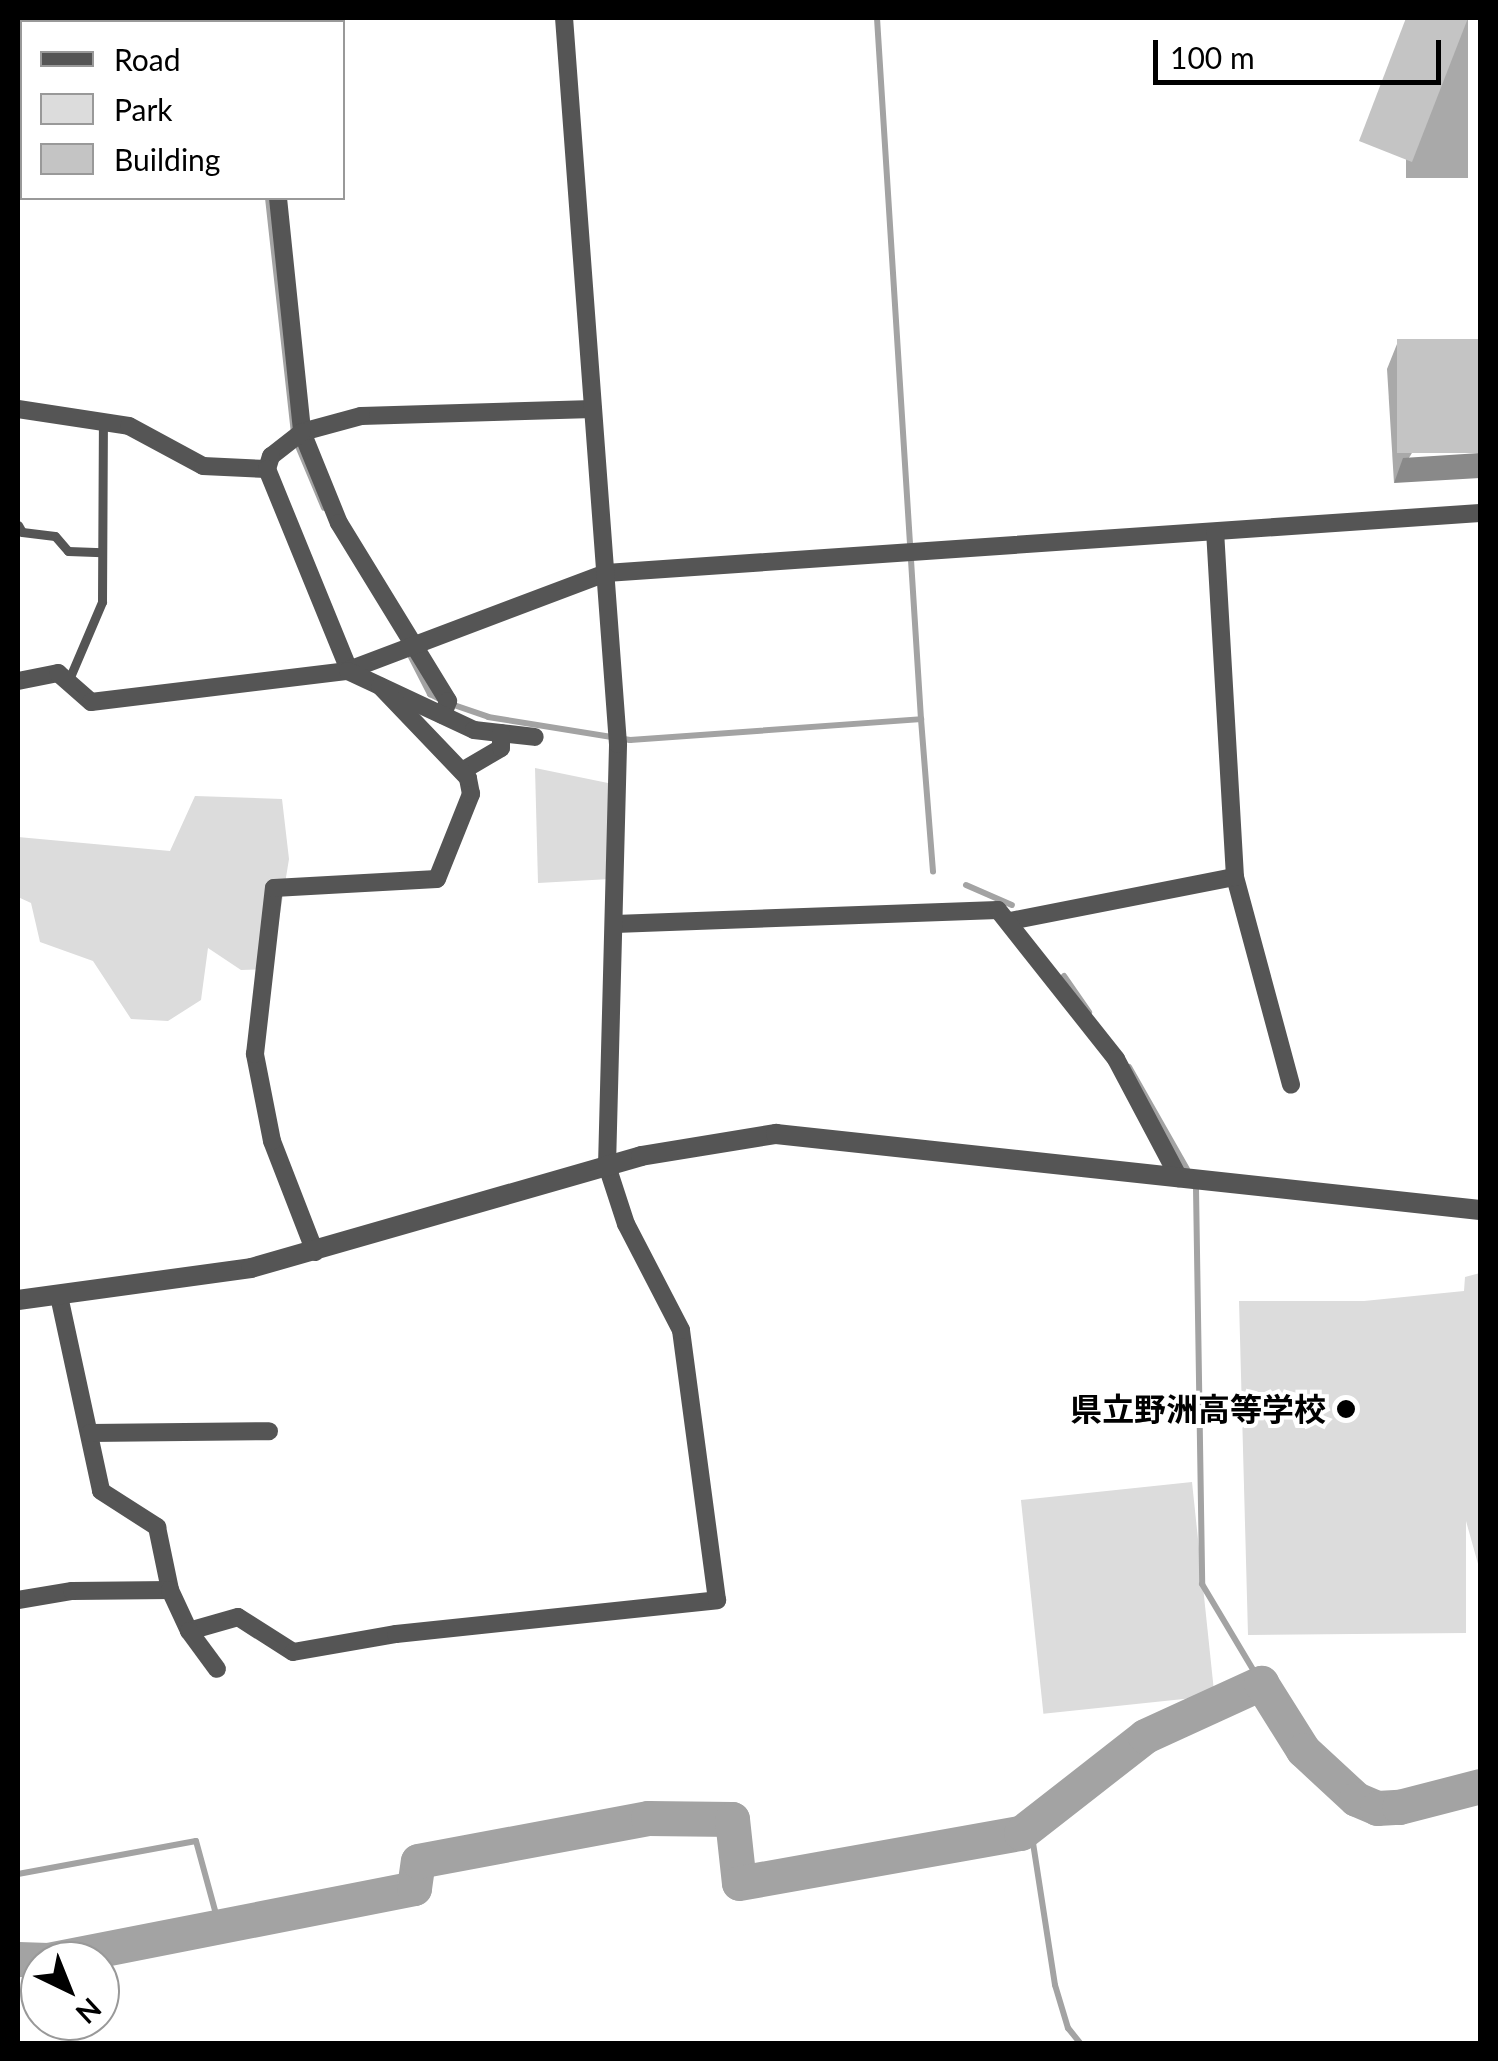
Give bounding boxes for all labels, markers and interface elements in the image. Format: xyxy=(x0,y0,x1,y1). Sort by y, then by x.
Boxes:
legend xyxy=(20,20,345,200)
scale bar xyxy=(1158,20,1446,82)
text: 100 m xyxy=(1170,39,1255,75)
text: Road xyxy=(114,41,181,77)
text: Park xyxy=(114,91,173,127)
text: Building xyxy=(114,141,220,177)
place label: 県立野洲高等学校 xyxy=(1070,1390,1326,1428)
marker: 県立野洲高等学校 xyxy=(1335,1398,1357,1420)
north arrow xyxy=(20,1941,120,2041)
text: N xyxy=(70,1992,109,2031)

